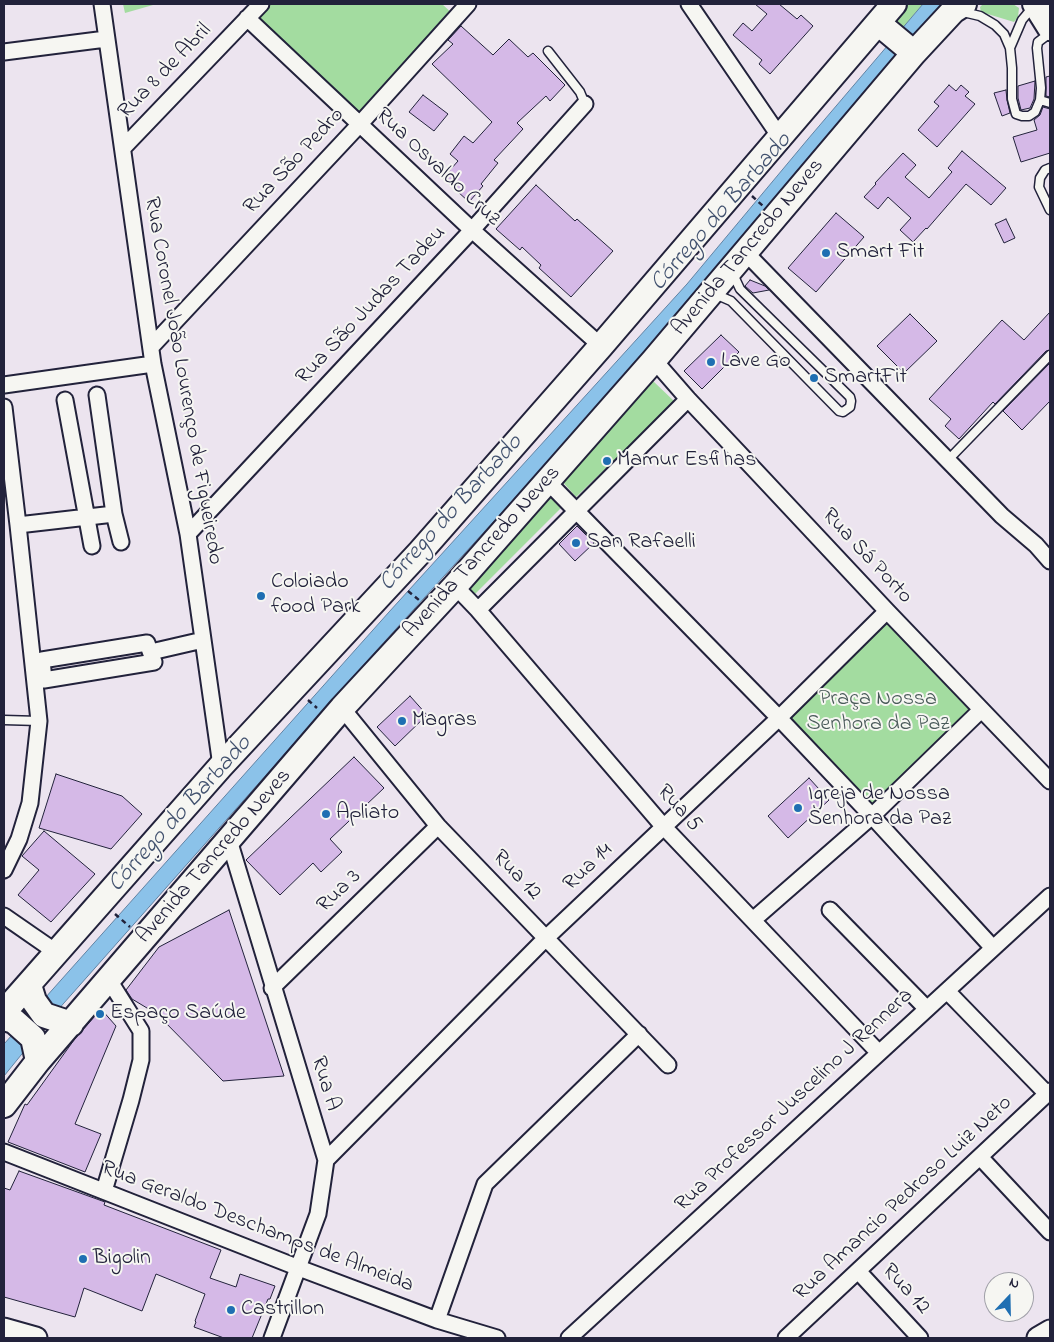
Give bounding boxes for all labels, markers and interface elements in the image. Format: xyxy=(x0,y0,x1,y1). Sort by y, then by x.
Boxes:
street label: Rua 8 de Abril xyxy=(114,19,218,125)
street label: Rua São Pedro xyxy=(239,103,351,221)
street label: Rua Osvaldo Cruz xyxy=(369,103,505,233)
water label: Córrego do Barbado xyxy=(645,128,799,298)
street label: Avenida Tancredo Neves xyxy=(667,154,831,342)
street label: Rua Coronel João Lourenço de Figueiredo xyxy=(137,195,227,567)
street label: Rua São Judas Tadeu xyxy=(292,221,452,391)
place label: Smart Fit xyxy=(836,240,924,266)
marker: Smart Fit xyxy=(820,247,832,259)
place label: Lave Go xyxy=(721,349,791,375)
marker: Lave Go xyxy=(705,356,717,368)
place label: SmartFit xyxy=(824,365,907,391)
marker: SmartFit xyxy=(808,372,820,384)
water label: Córrego do Barbado xyxy=(374,430,530,598)
place label: Mamur Esfihas xyxy=(617,448,756,474)
marker: Mamur Esfihas xyxy=(601,455,613,467)
street label: Avenida Tancredo Neves xyxy=(399,461,567,645)
street label: Rua Sá Porto xyxy=(815,504,917,610)
place label: San Rafaelli xyxy=(586,530,696,556)
marker: San Rafaelli xyxy=(570,537,582,549)
place label: Coloiado food Park xyxy=(271,570,360,622)
marker: Coloiado food Park xyxy=(255,590,267,602)
park label: Praça Nossa Senhora da Paz xyxy=(806,687,950,738)
place label: Magras xyxy=(412,708,477,734)
marker: Magras xyxy=(396,715,408,727)
water label: Córrego do Barbado xyxy=(103,731,259,899)
street label: Avenida Tancredo Neves xyxy=(132,764,298,950)
street label: Rua 5 xyxy=(650,780,706,838)
place label: Igreja de Nossa Senhora da Paz xyxy=(808,782,951,834)
place label: Apliato xyxy=(336,801,399,827)
marker: Igreja de Nossa Senhora da Paz xyxy=(792,802,804,814)
marker: Apliato xyxy=(320,808,332,820)
street label: Rua 14 xyxy=(559,838,619,898)
street label: Rua 12 xyxy=(486,845,546,907)
street label: Rua 3 xyxy=(312,865,368,919)
street label: Rua Professor Juscelino J Rennera xyxy=(670,984,920,1218)
place label: Espaço Saúde xyxy=(110,1001,246,1027)
marker: Espaço Saúde xyxy=(94,1008,106,1020)
street label: Rua A xyxy=(303,1054,345,1114)
street label: Rua Amancio Pedroso Luiz Neto xyxy=(789,1091,1019,1307)
street label: Rua Geraldo Deschamps de Almeida xyxy=(97,1156,417,1300)
place label: Bigolin xyxy=(93,1246,151,1272)
marker: Bigolin xyxy=(77,1253,89,1265)
street label: Rua 12 xyxy=(875,1259,935,1321)
north arrow xyxy=(984,1272,1034,1322)
place label: Castrillon xyxy=(241,1297,324,1323)
marker: Castrillon xyxy=(225,1304,237,1316)

